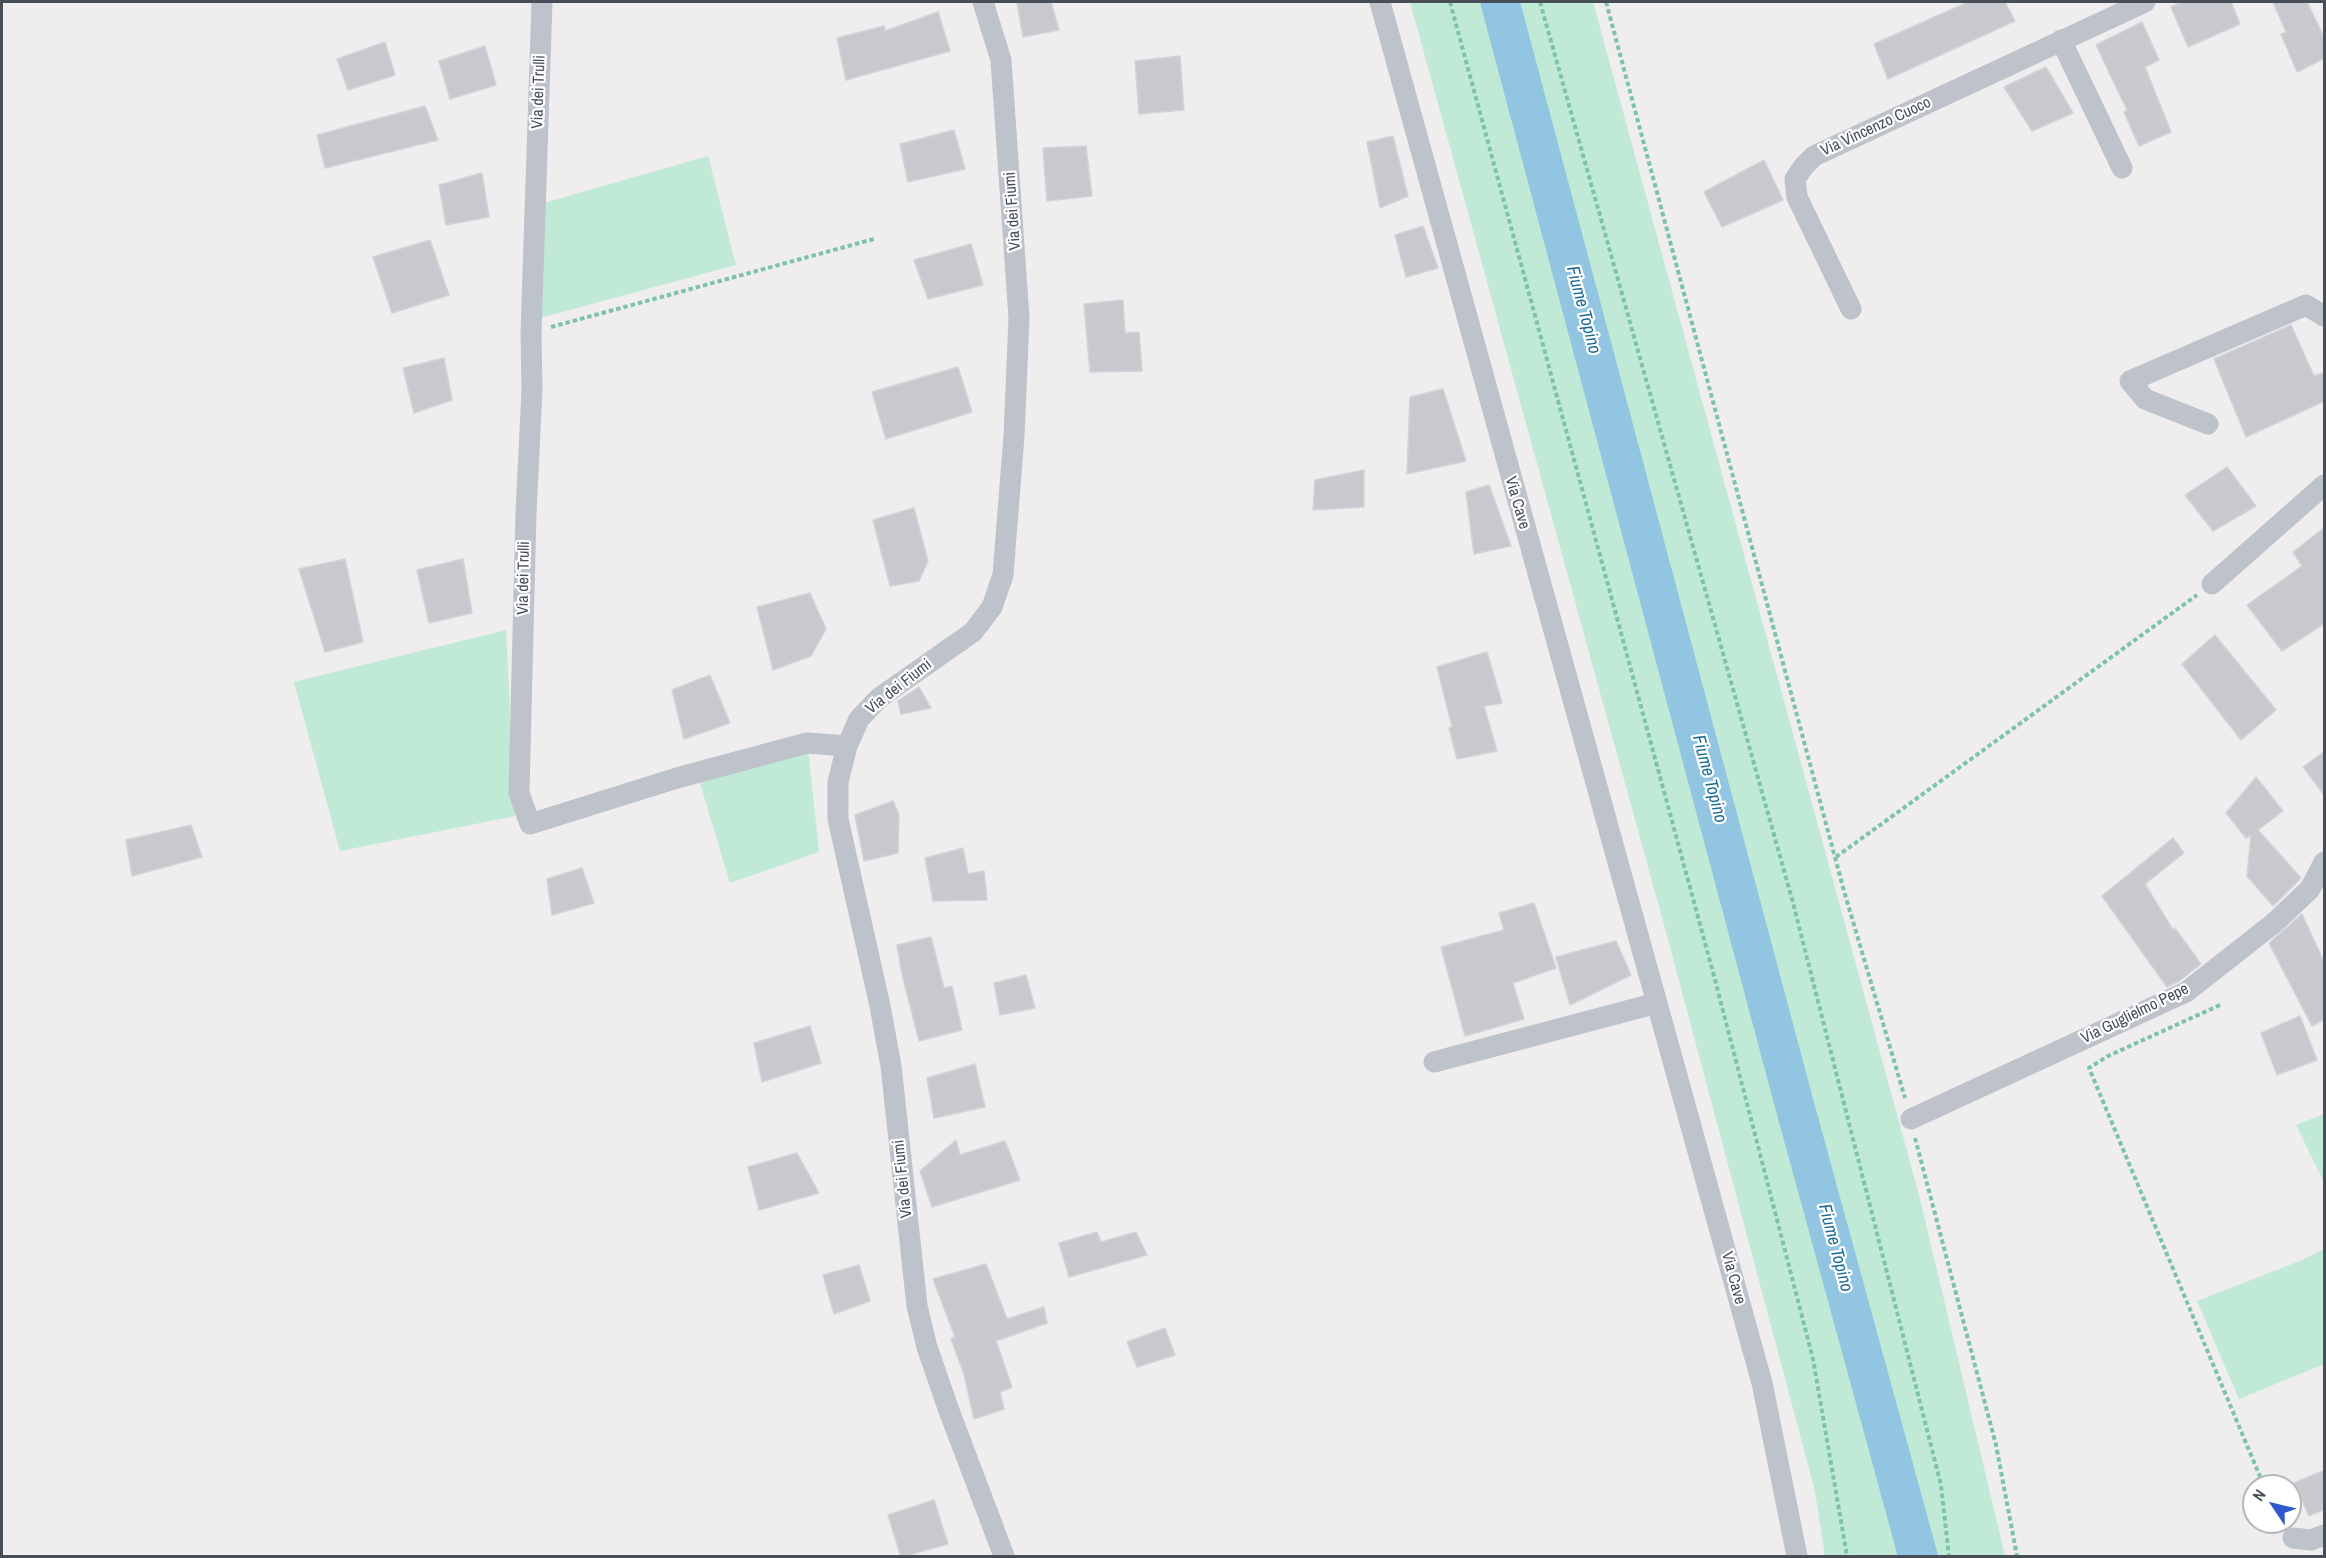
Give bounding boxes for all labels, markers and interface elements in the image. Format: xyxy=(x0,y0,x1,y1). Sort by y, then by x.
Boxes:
street label: Via dei Trulli xyxy=(528,55,550,129)
street label: Via Vincenzo Cuoco xyxy=(1818,93,1934,161)
street label: Via dei Fiumi xyxy=(1001,171,1025,251)
water label: Fiume Topino xyxy=(1561,264,1605,356)
street label: Via Cave xyxy=(1500,475,1534,531)
street label: Via dei Trulli xyxy=(514,541,534,615)
street label: Via dei Fiumi xyxy=(862,655,936,719)
water label: Fiume Topino xyxy=(1687,733,1731,825)
street label: Via Guglielmo Pepe xyxy=(2078,980,2192,1048)
street label: Via dei Fiumi xyxy=(889,1139,917,1219)
water label: Fiume Topino xyxy=(1813,1202,1857,1294)
street label: Via Cave xyxy=(1717,1250,1749,1306)
north arrow xyxy=(2242,1474,2302,1534)
text: N xyxy=(2247,1485,2271,1505)

